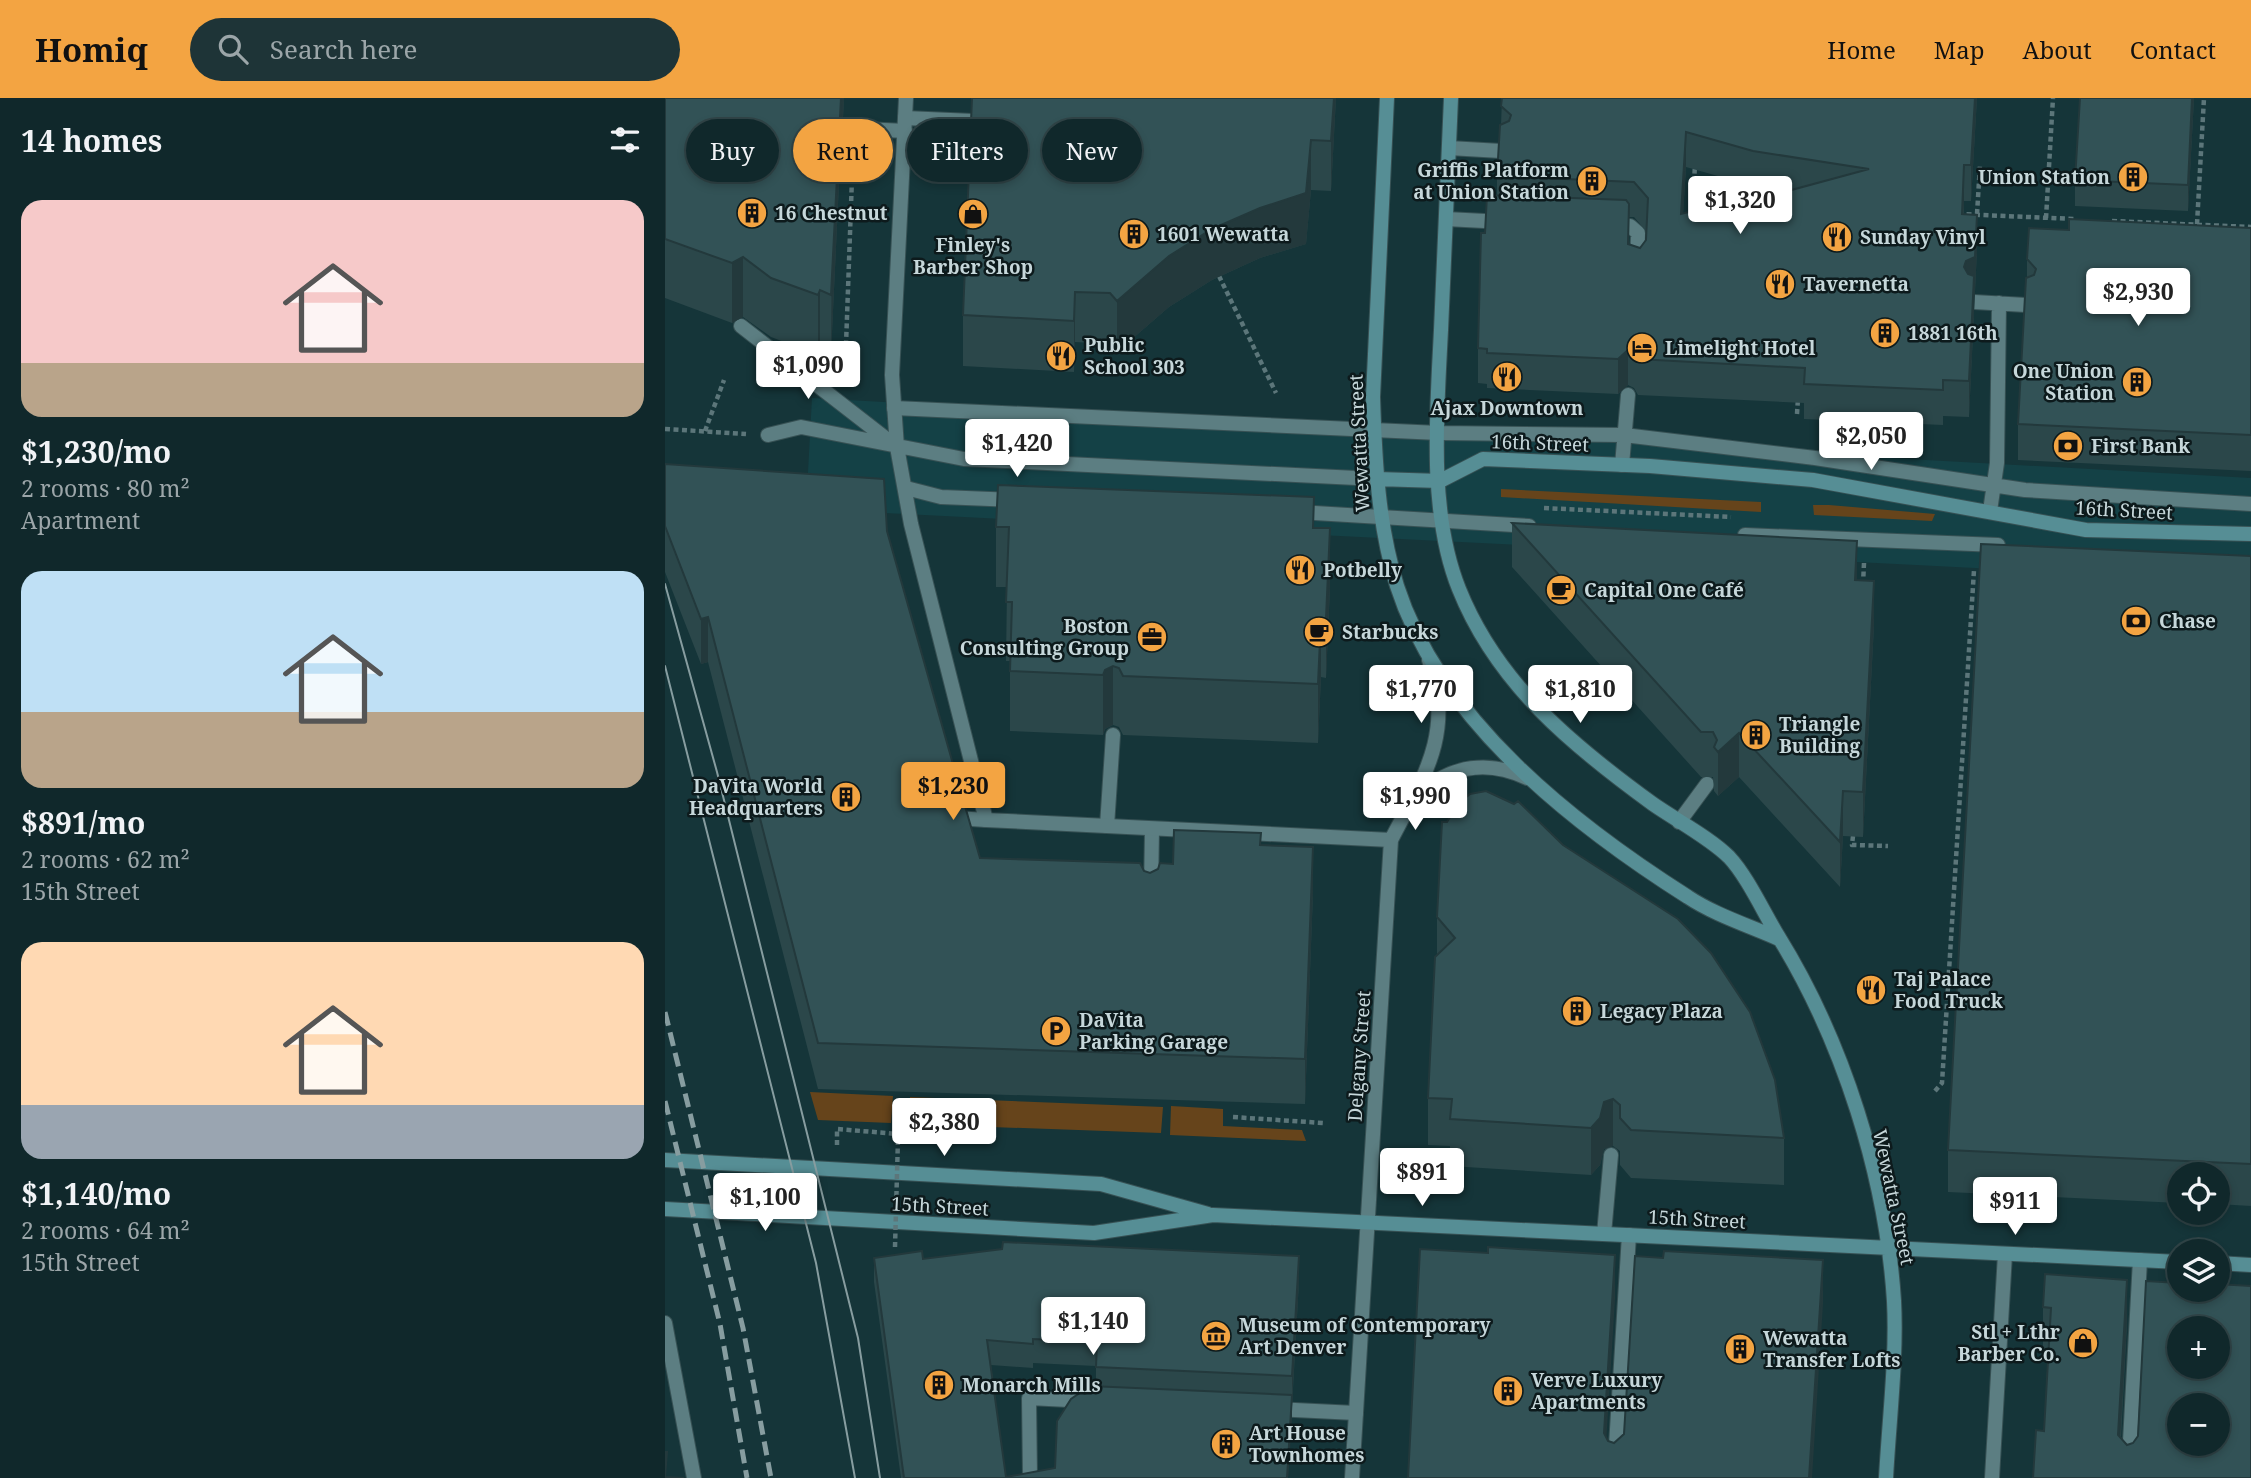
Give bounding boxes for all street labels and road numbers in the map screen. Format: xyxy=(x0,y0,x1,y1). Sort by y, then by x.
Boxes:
street label: Wewatta Street xyxy=(1342,373,1376,513)
street label: 16th Street xyxy=(1491,428,1590,458)
street label: 16th Street xyxy=(2074,494,2174,526)
street label: Delgany Street xyxy=(1341,989,1377,1122)
street label: Wewatta Street xyxy=(1867,1127,1921,1267)
street label: 15th Street xyxy=(890,1190,990,1222)
street label: 15th Street xyxy=(1647,1203,1747,1235)

